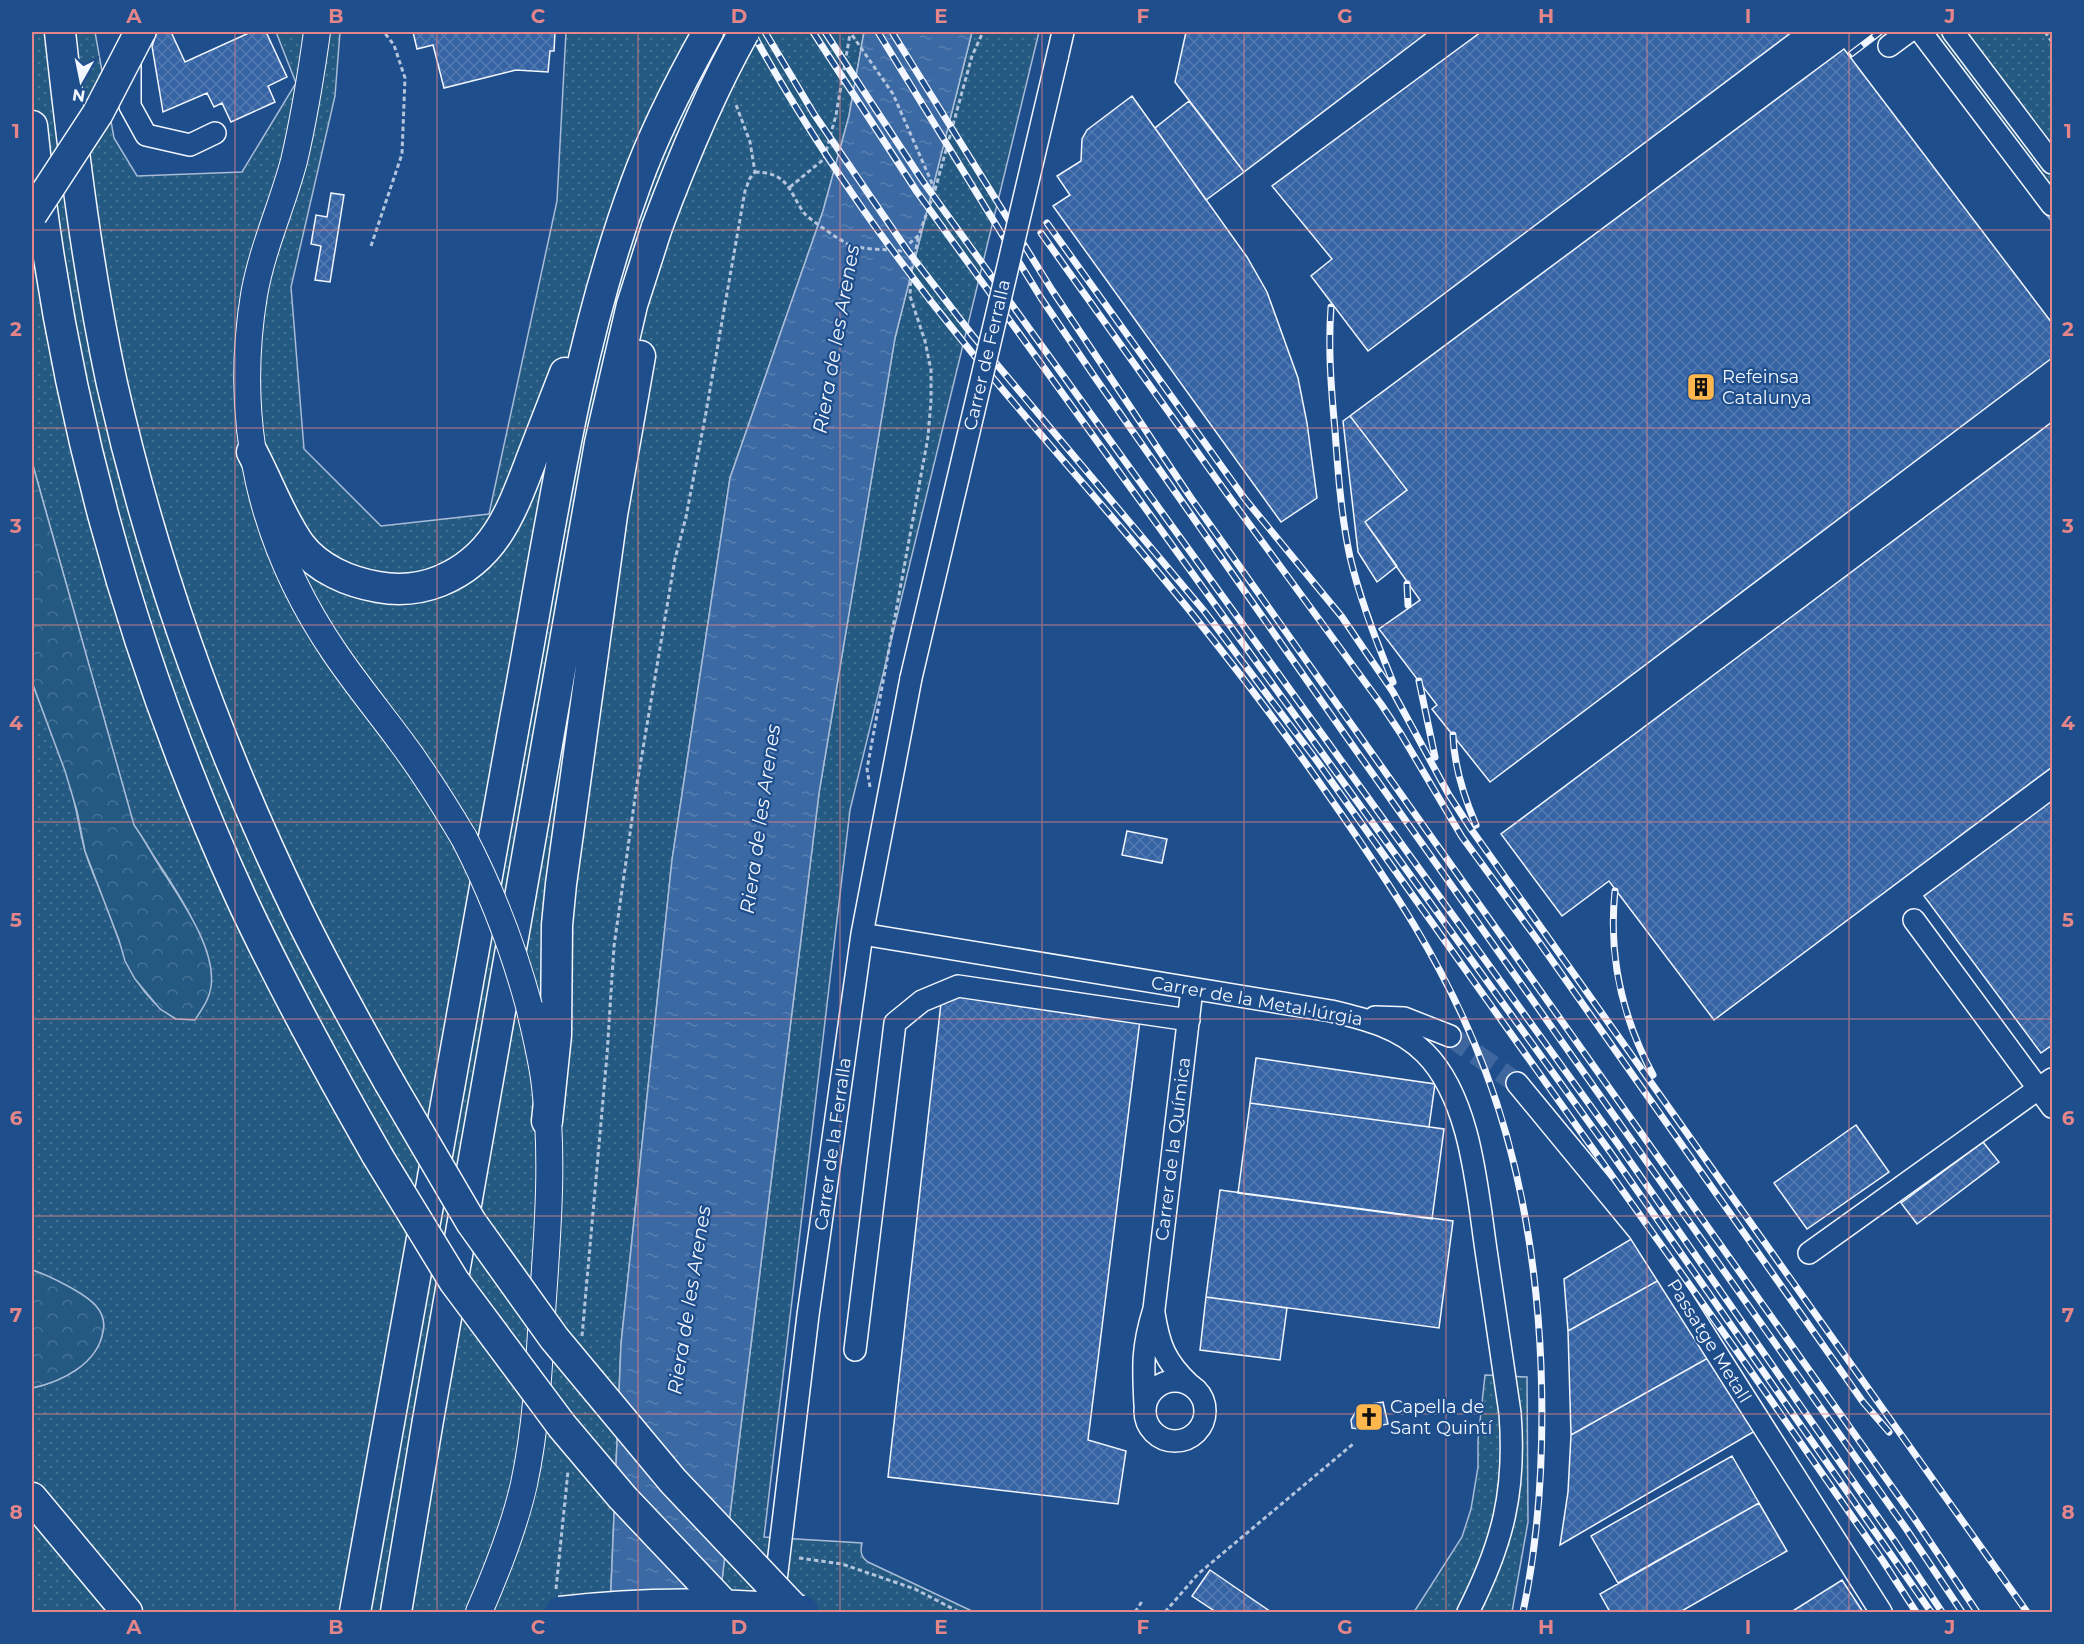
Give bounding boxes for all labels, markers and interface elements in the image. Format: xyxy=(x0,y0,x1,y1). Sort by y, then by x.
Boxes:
text: A xyxy=(125,4,142,28)
text: B xyxy=(328,4,344,28)
text: C xyxy=(531,4,546,28)
text: D xyxy=(731,4,747,28)
text: E xyxy=(934,4,948,28)
text: F xyxy=(1137,4,1150,28)
text: G xyxy=(1337,4,1353,28)
text: H xyxy=(1538,4,1554,28)
text: I xyxy=(1745,4,1751,28)
text: J xyxy=(1944,4,1955,28)
north arrow xyxy=(51,51,111,111)
text: N xyxy=(71,85,87,106)
text: 1 xyxy=(12,119,20,143)
text: 1 xyxy=(2064,119,2072,143)
water label: Riera de les Arenes xyxy=(808,242,864,435)
street label: Carrer de Ferralla xyxy=(959,277,1015,433)
text: 2 xyxy=(10,317,22,341)
text: 2 xyxy=(2062,317,2074,341)
place label: Refeinsa Catalunya xyxy=(1722,366,1812,409)
building icon: Refeinsa Catalunya xyxy=(1685,371,1717,403)
text: 3 xyxy=(9,514,22,538)
text: 3 xyxy=(2061,514,2074,538)
text: 4 xyxy=(9,711,23,735)
text: 4 xyxy=(2061,711,2075,735)
water label: Riera de les Arenes xyxy=(735,722,785,915)
text: 5 xyxy=(10,908,22,932)
text: 5 xyxy=(2062,908,2074,932)
street label: Carrer de la Metal·lúrgia xyxy=(1149,972,1365,1030)
street label: Carrer de la Ferralla xyxy=(810,1056,856,1232)
street label: Carrer de la Química xyxy=(1151,1056,1195,1242)
text: 6 xyxy=(10,1106,23,1130)
text: 6 xyxy=(2062,1106,2075,1130)
water label: Riera de les Arenes xyxy=(662,1203,716,1396)
street label: Passatge Metall xyxy=(1662,1275,1756,1407)
text: 7 xyxy=(10,1303,22,1327)
text: 7 xyxy=(2062,1303,2074,1327)
place label: Capella de Sant Quintí xyxy=(1390,1396,1493,1439)
church icon: Capella de Sant Quintí xyxy=(1353,1401,1385,1433)
text: 8 xyxy=(9,1500,23,1524)
text: 8 xyxy=(2061,1500,2075,1524)
text: A xyxy=(125,1615,142,1639)
text: B xyxy=(328,1615,344,1639)
text: C xyxy=(531,1615,546,1639)
text: D xyxy=(731,1615,747,1639)
text: E xyxy=(934,1615,948,1639)
text: F xyxy=(1137,1615,1150,1639)
text: G xyxy=(1337,1615,1353,1639)
text: H xyxy=(1538,1615,1554,1639)
text: I xyxy=(1745,1615,1751,1639)
text: J xyxy=(1944,1615,1955,1639)

